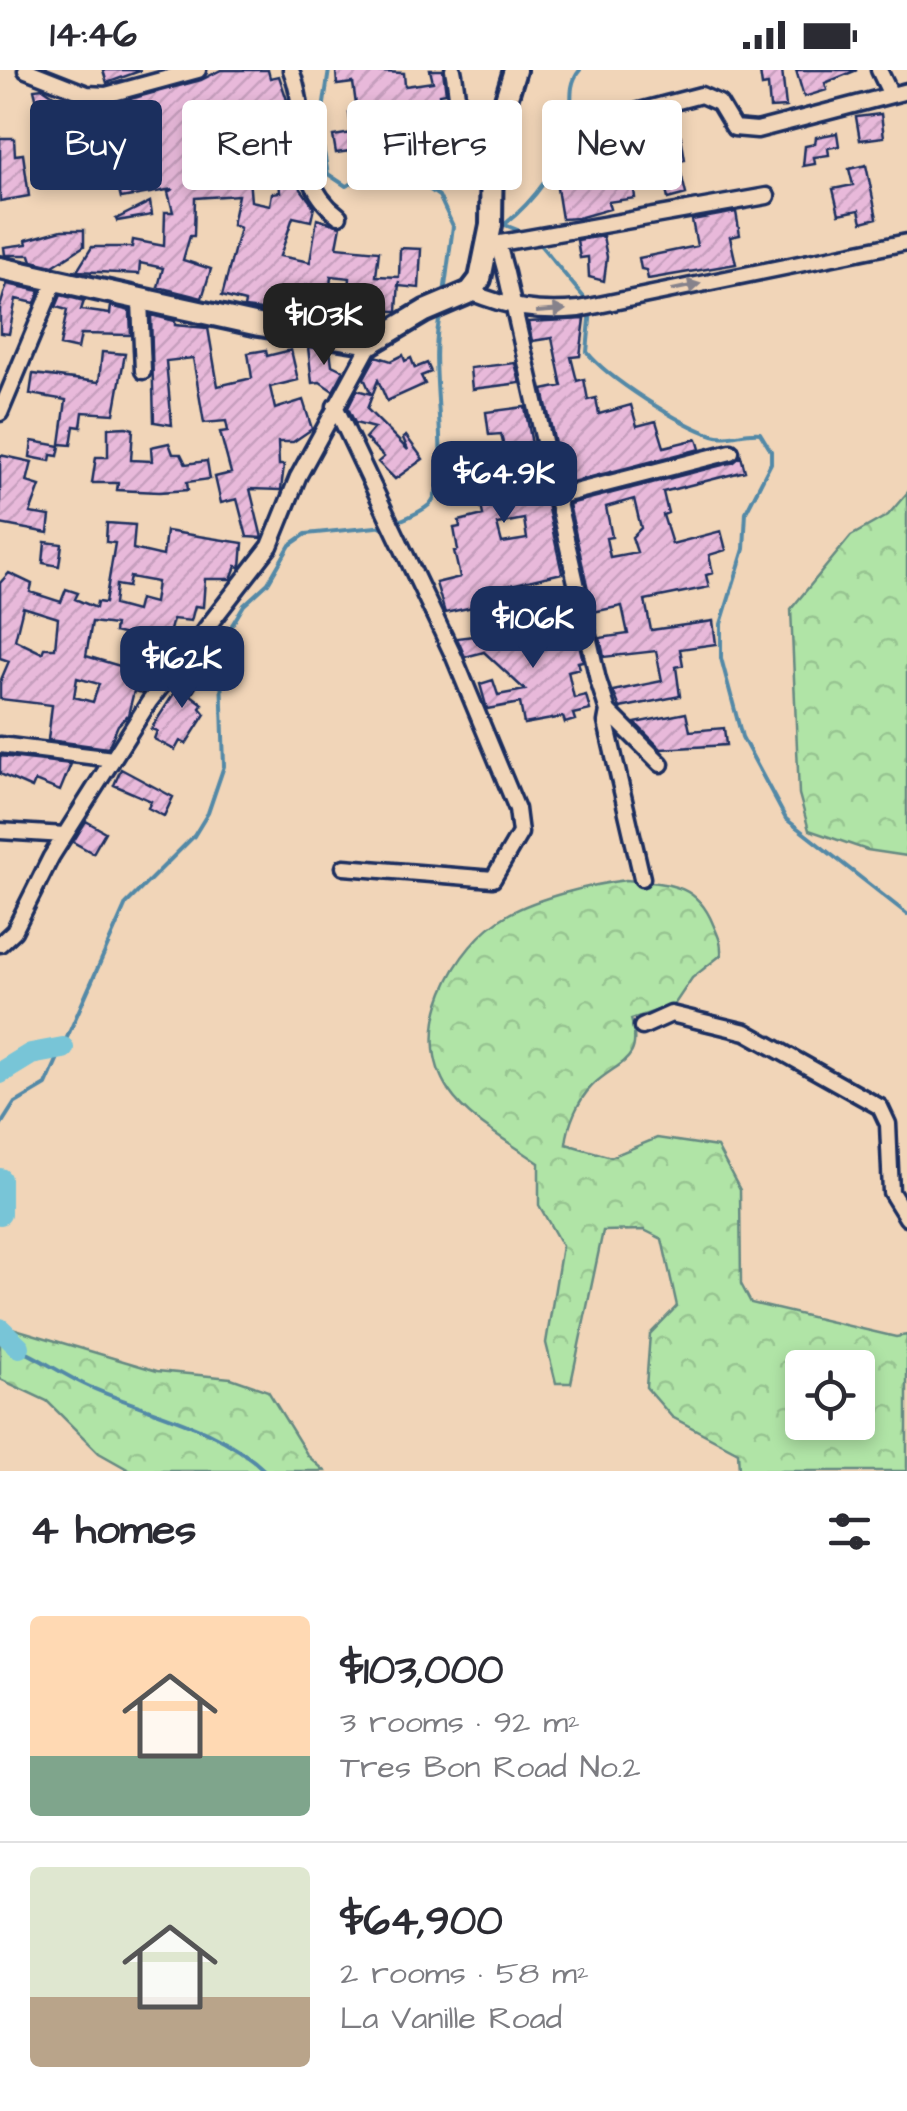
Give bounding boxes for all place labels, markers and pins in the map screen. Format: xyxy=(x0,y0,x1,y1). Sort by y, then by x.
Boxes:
pin: $103K xyxy=(254,283,394,368)
pin: $64.9K xyxy=(423,441,585,526)
pin: $106K xyxy=(463,586,603,671)
pin: $162K xyxy=(112,626,252,711)

